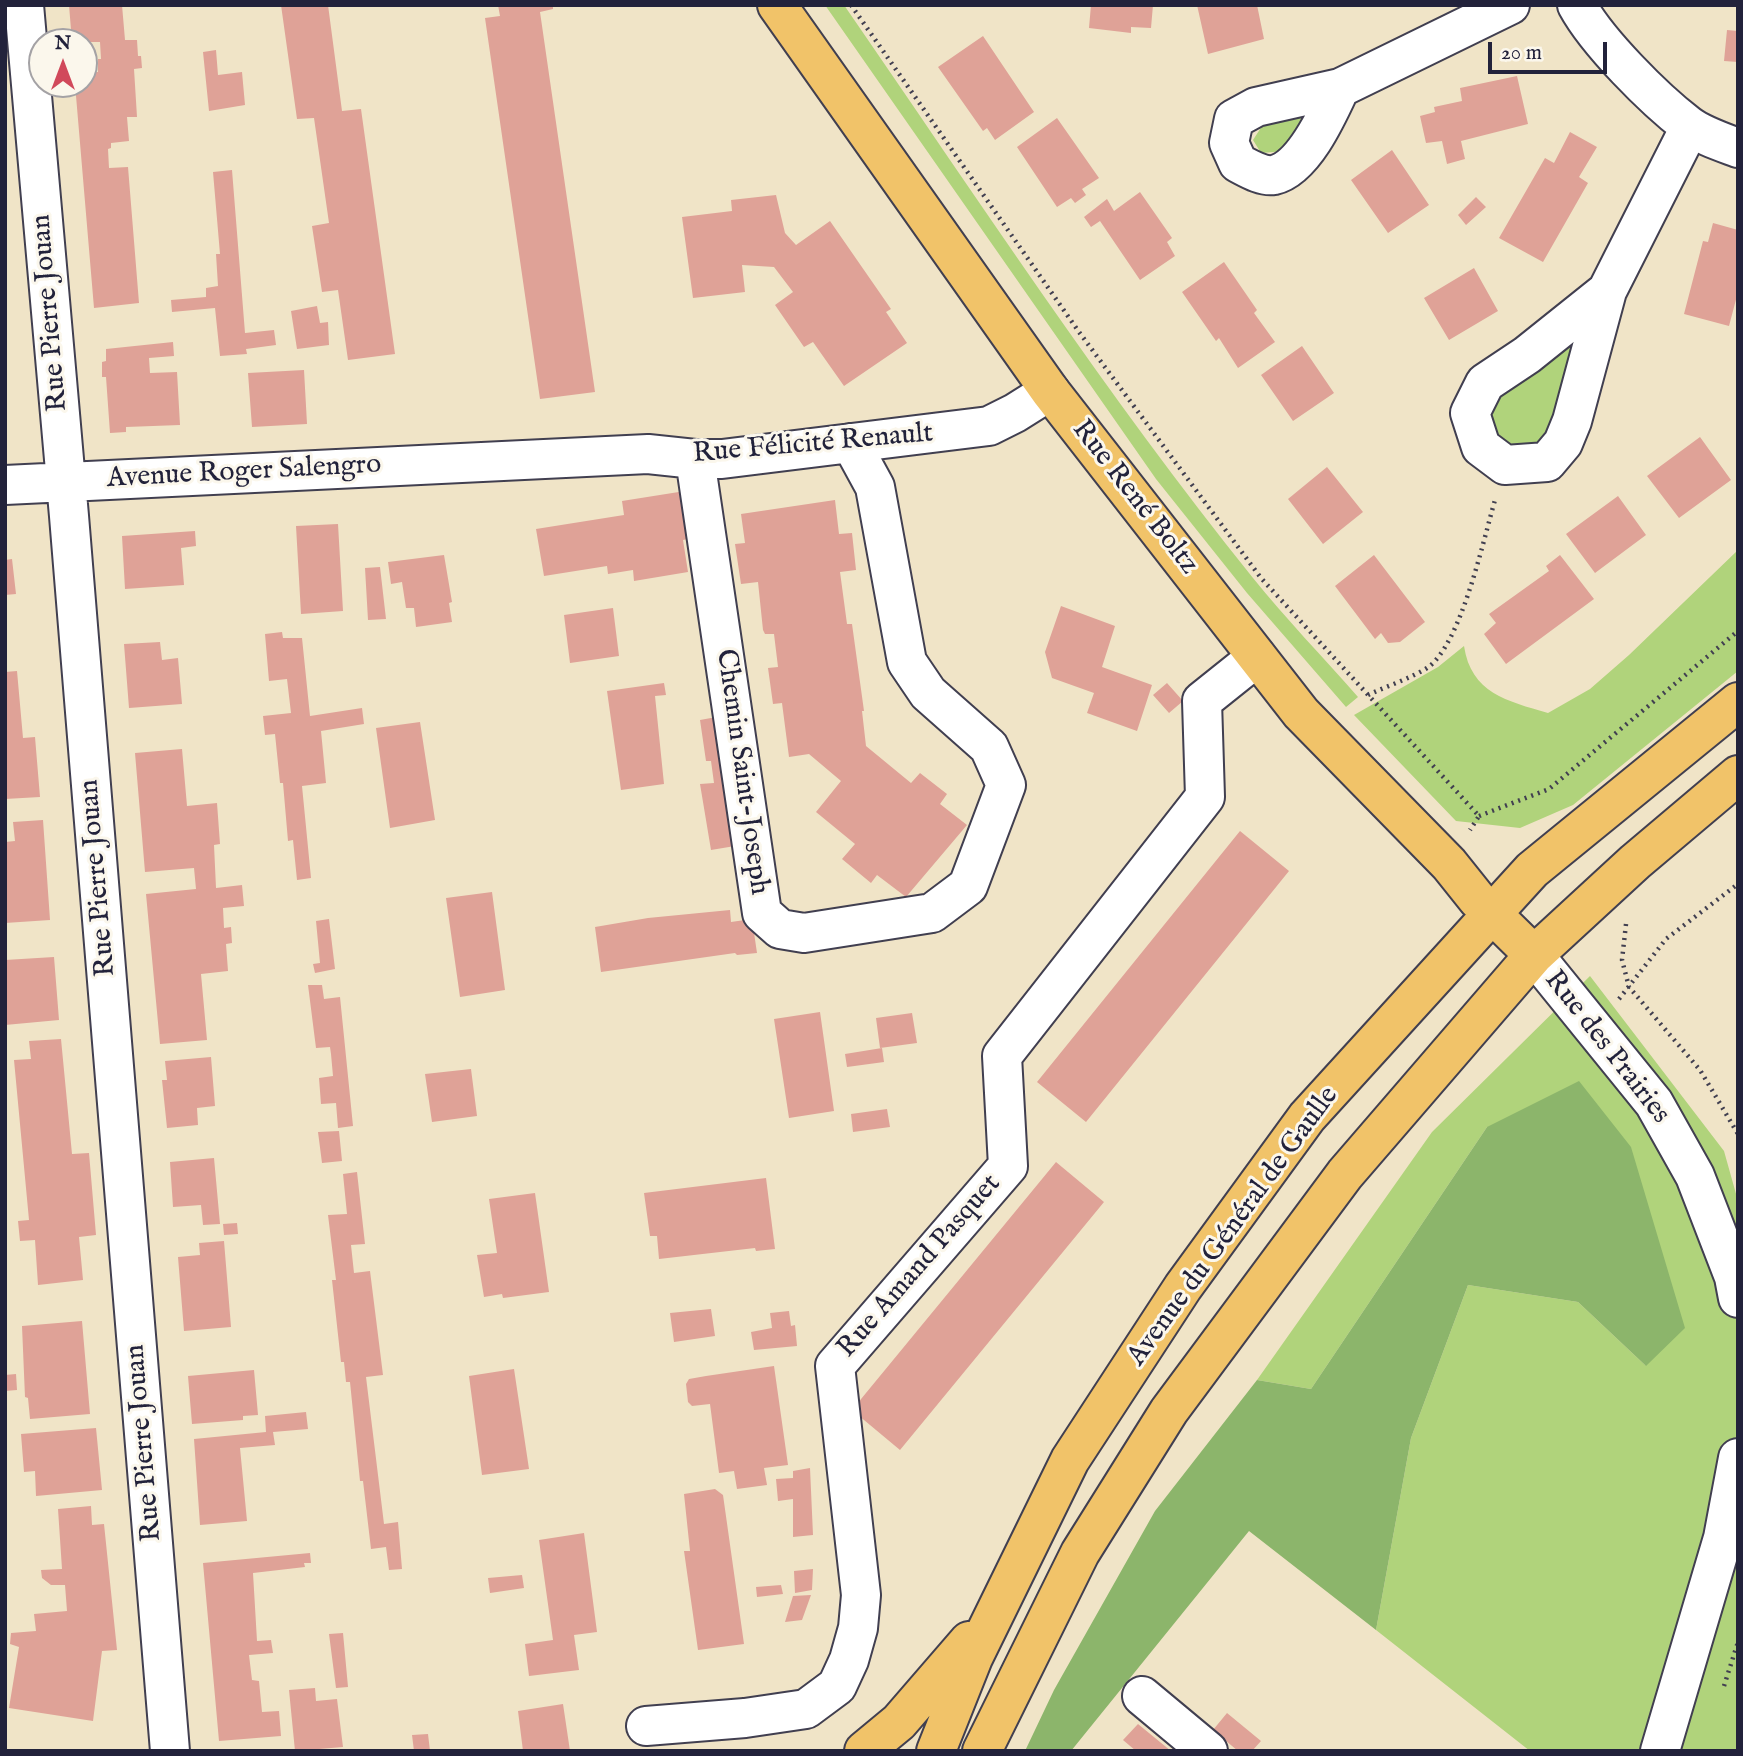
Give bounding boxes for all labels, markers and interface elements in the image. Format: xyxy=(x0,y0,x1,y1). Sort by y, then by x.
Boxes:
north arrow xyxy=(28,28,98,98)
scale bar xyxy=(1491,28,1610,72)
text: N xyxy=(55,32,71,56)
text: 20 m xyxy=(1501,40,1542,67)
street label: Rue Pierre Jouan xyxy=(26,213,76,413)
street label: Rue René Boltz xyxy=(1063,414,1205,582)
street label: Rue Félicité Renault xyxy=(692,418,934,472)
street label: Avenue Roger Salengro xyxy=(106,449,382,497)
street label: Chemin Saint-Joseph xyxy=(707,647,775,897)
street label: Rue Pierre Jouan xyxy=(74,778,124,978)
street label: Rue des Prairies xyxy=(1536,965,1676,1131)
street label: Avenue du Général de Gaulle xyxy=(1121,1081,1347,1373)
street label: Rue Amand Pasquet xyxy=(831,1168,1009,1366)
street label: Rue Pierre Jouan xyxy=(120,1343,170,1543)

